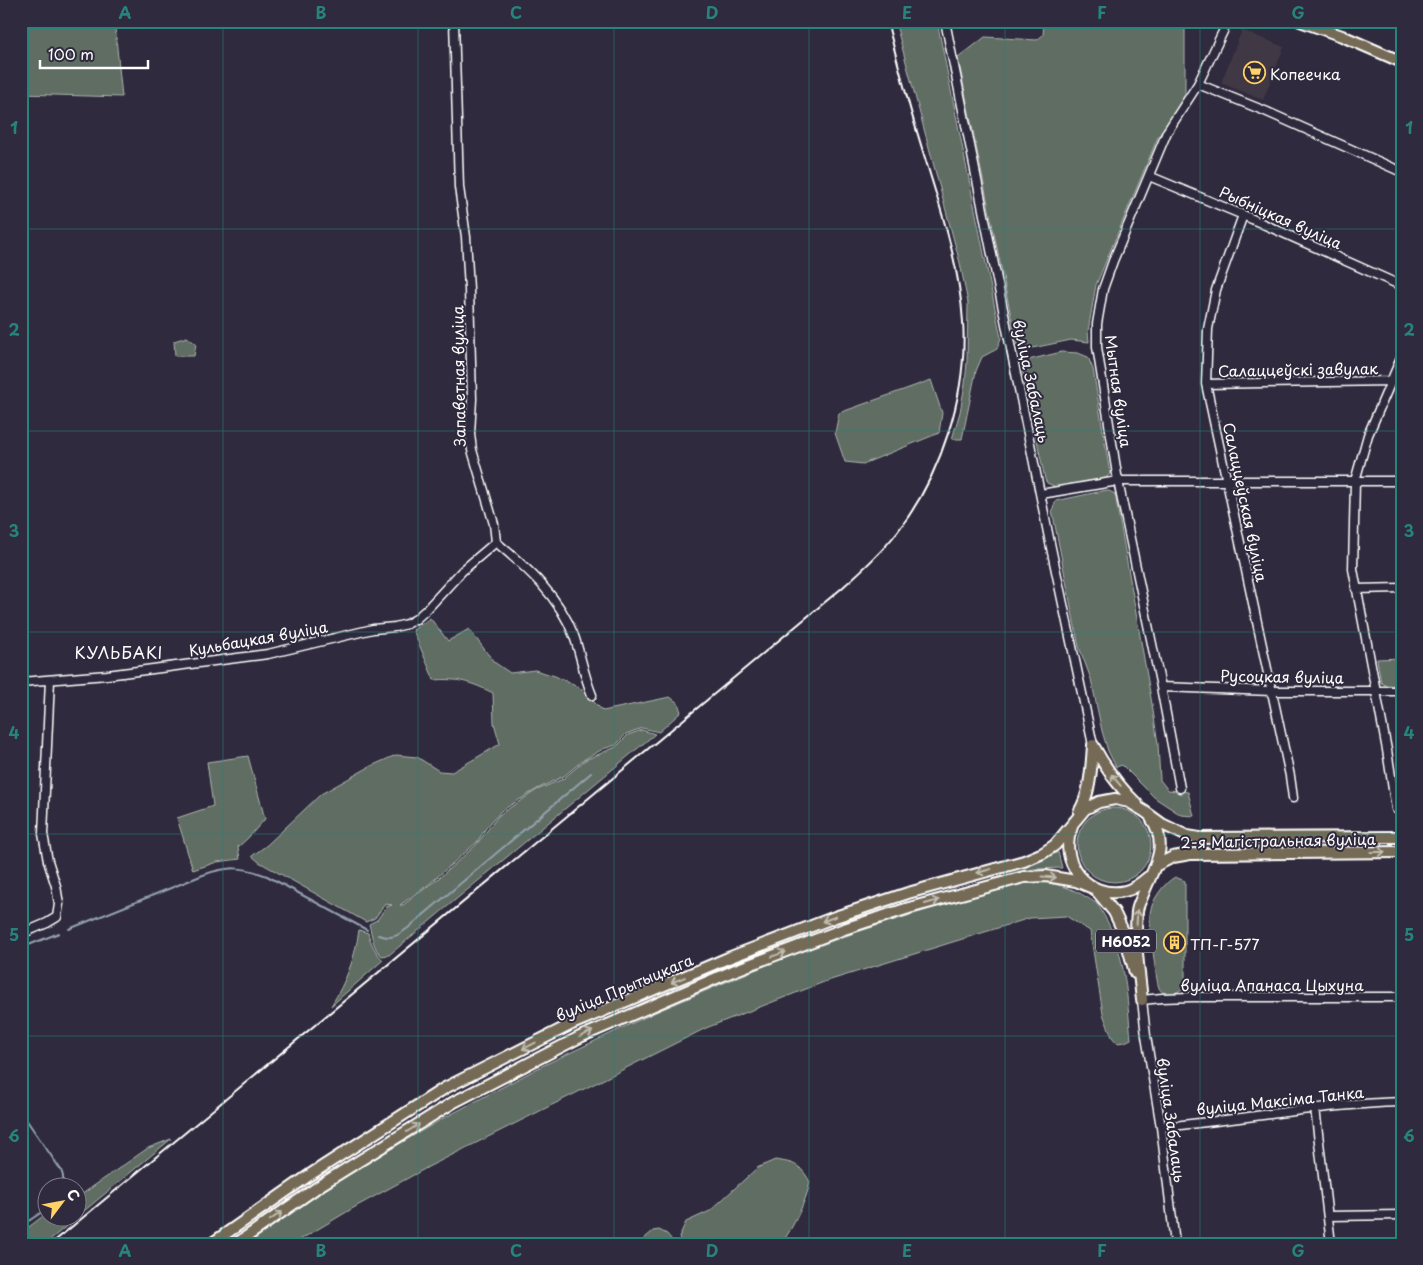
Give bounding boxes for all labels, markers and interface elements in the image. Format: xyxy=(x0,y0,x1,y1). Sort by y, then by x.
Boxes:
text: A xyxy=(119,0,132,24)
text: B xyxy=(316,0,327,24)
text: C xyxy=(510,0,522,24)
text: D xyxy=(706,0,718,24)
text: E xyxy=(902,0,912,24)
text: F xyxy=(1097,0,1107,24)
text: G xyxy=(1291,0,1305,24)
scale bar xyxy=(40,38,148,70)
text: 100 m xyxy=(48,42,94,65)
supermarket icon: Копеечка xyxy=(1242,61,1266,85)
place label: Копеечка xyxy=(1270,62,1341,85)
text: 1 xyxy=(10,115,18,139)
text: 1 xyxy=(1405,115,1413,139)
street label: Рыбніцкая вуліца xyxy=(1216,180,1347,255)
street label: Запаветная вуліца xyxy=(445,305,471,447)
text: 2 xyxy=(8,317,20,341)
street label: вуліца Забалаць xyxy=(1008,317,1056,445)
text: 2 xyxy=(1403,317,1415,341)
street label: Мытная вуліца xyxy=(1100,333,1138,450)
street label: Салаццеўскі завулак xyxy=(1218,356,1378,382)
street label: Салаццеўская вуліца xyxy=(1218,420,1274,585)
text: 3 xyxy=(9,518,19,542)
text: 3 xyxy=(1404,518,1414,542)
street label: Кульбацкая вуліца xyxy=(187,614,330,662)
district label: КУЛЬБАКІ xyxy=(74,640,164,664)
street label: Русоцкая вуліца xyxy=(1220,663,1345,689)
text: 4 xyxy=(9,720,20,744)
text: 4 xyxy=(1404,720,1415,744)
one-way arrow xyxy=(1110,774,1121,787)
street label: 2-я Магістральная вуліца xyxy=(1180,827,1377,853)
one-way arrow xyxy=(1370,847,1386,857)
one-way arrow xyxy=(976,867,992,877)
one-way arrow xyxy=(1041,872,1057,882)
one-way arrow xyxy=(924,896,940,906)
one-way arrow xyxy=(1132,909,1141,925)
one-way arrow xyxy=(822,915,837,925)
text: 5 xyxy=(9,922,19,946)
text: 5 xyxy=(1404,922,1414,946)
road number: Н6052 xyxy=(1096,929,1156,952)
building icon: ТП-Г-577 xyxy=(1162,931,1186,955)
place label: ТП-Г-577 xyxy=(1190,932,1259,955)
street label: вуліца Прытыцкага xyxy=(552,947,697,1026)
one-way arrow xyxy=(770,949,786,958)
street label: вуліца Апанаса Цыхуна xyxy=(1181,973,1364,996)
one-way arrow xyxy=(671,975,686,985)
one-way arrow xyxy=(578,1029,593,1039)
one-way arrow xyxy=(522,1041,537,1051)
street label: вуліца Забалаць xyxy=(1152,1056,1192,1184)
street label: вуліца Максіма Танка xyxy=(1195,1080,1366,1120)
text: 6 xyxy=(8,1123,20,1147)
one-way arrow xyxy=(405,1123,419,1133)
text: 6 xyxy=(1403,1123,1415,1147)
north arrow xyxy=(38,1178,88,1228)
text: С xyxy=(62,1185,85,1205)
one-way arrow xyxy=(269,1211,283,1221)
text: A xyxy=(119,1238,132,1262)
text: B xyxy=(316,1238,327,1262)
text: C xyxy=(510,1238,522,1262)
text: D xyxy=(706,1238,718,1262)
text: E xyxy=(902,1238,912,1262)
text: F xyxy=(1097,1238,1107,1262)
text: G xyxy=(1291,1238,1305,1262)

